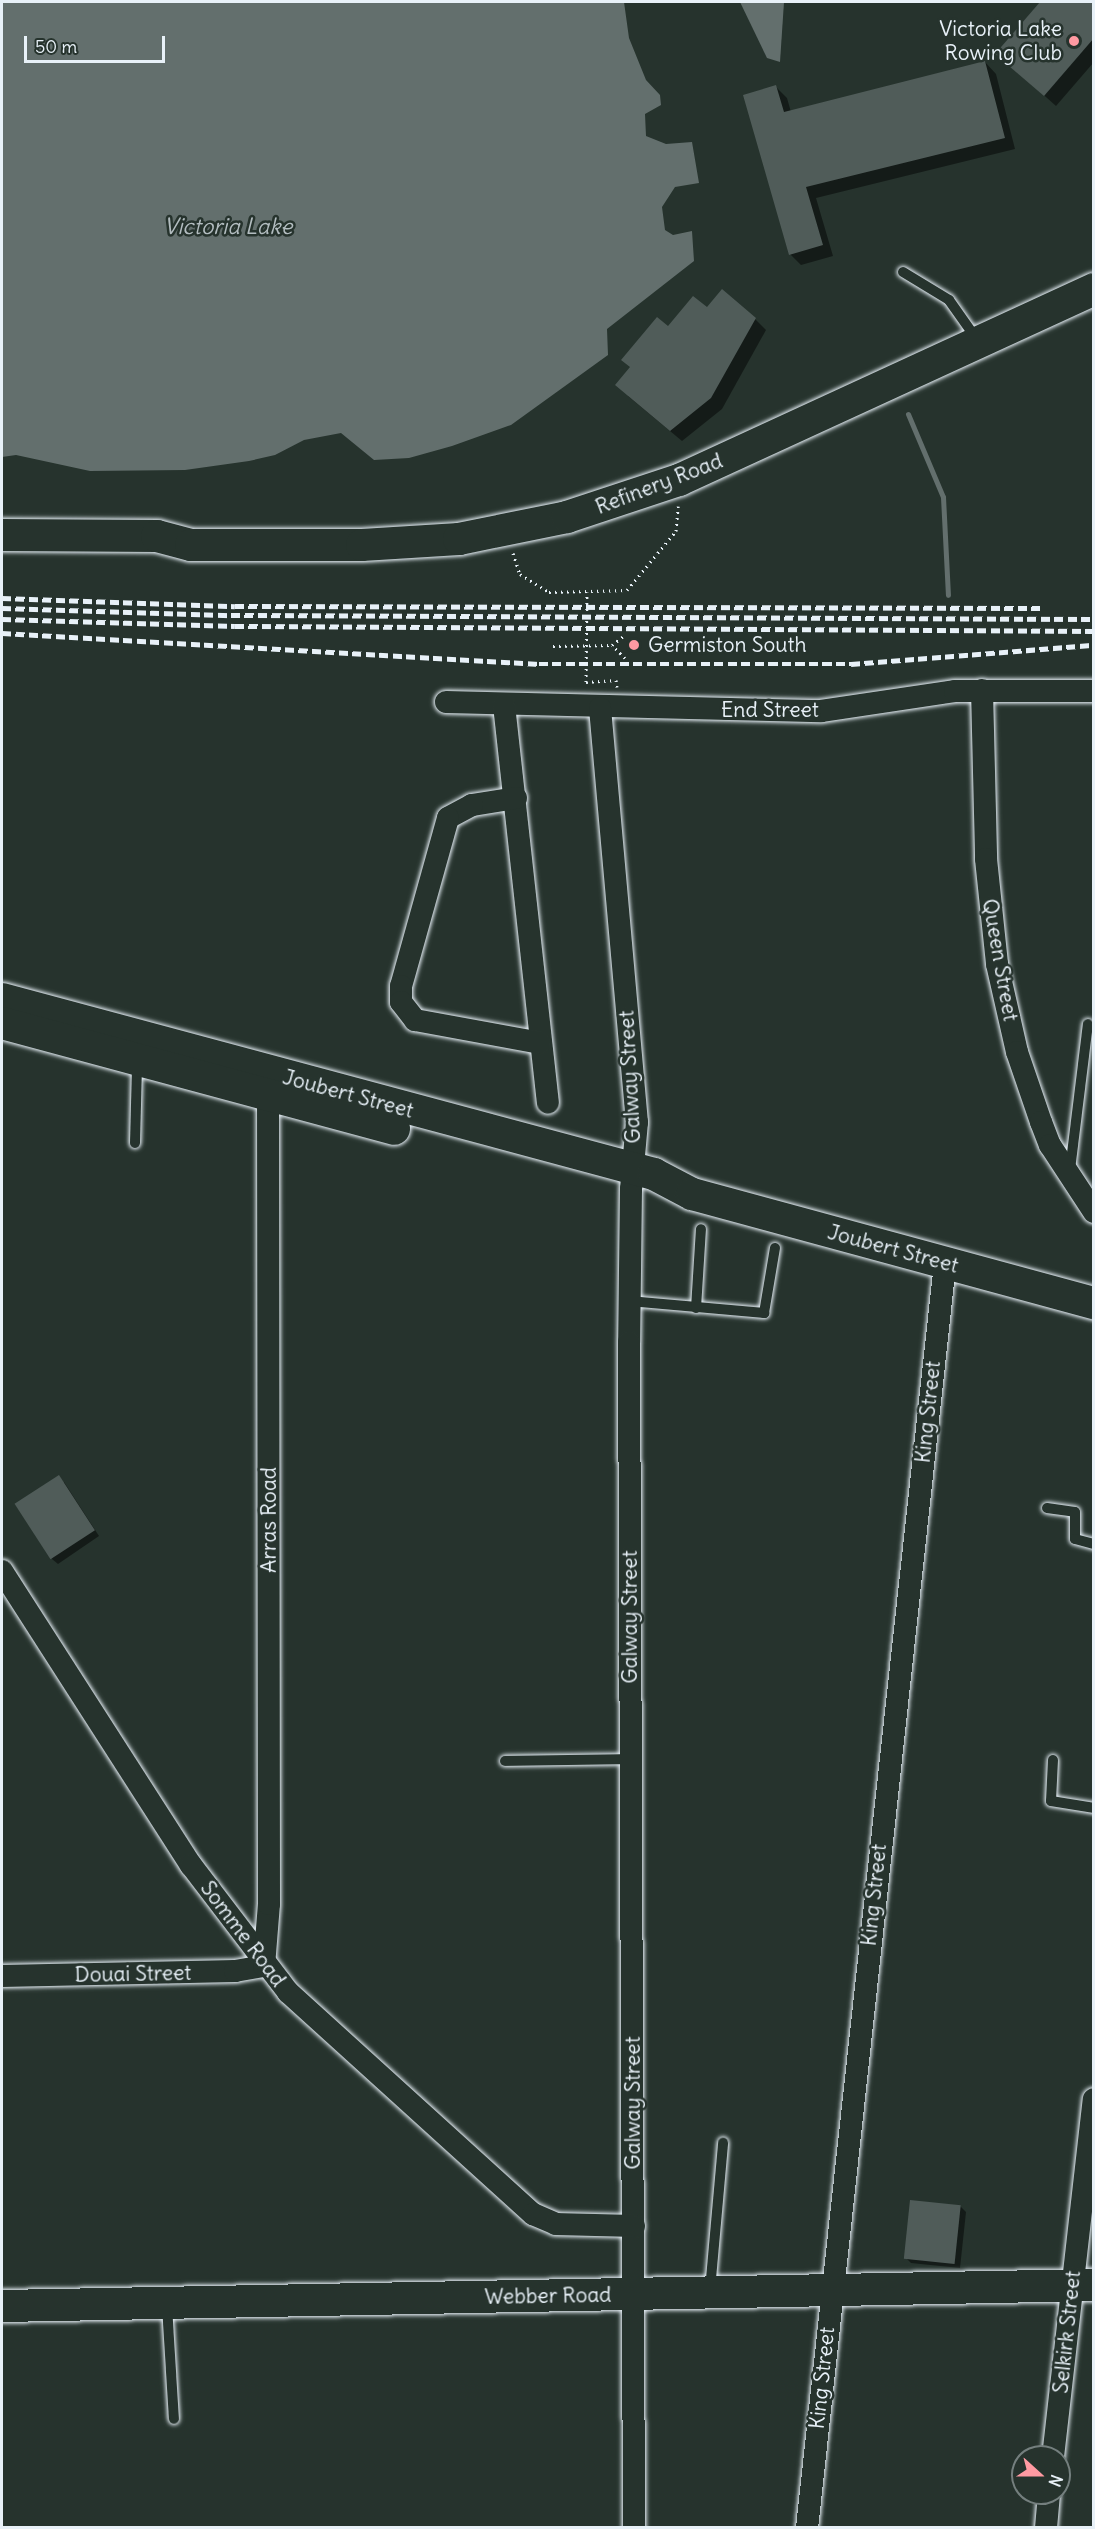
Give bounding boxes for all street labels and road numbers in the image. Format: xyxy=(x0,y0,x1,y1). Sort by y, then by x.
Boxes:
street label: Refinery Road xyxy=(592,448,726,520)
street label: End Street xyxy=(721,697,819,723)
street label: Queen Street xyxy=(977,897,1023,1023)
street label: Galway Street xyxy=(614,1010,646,1144)
street label: Joubert Street xyxy=(280,1064,416,1124)
street label: Joubert Street xyxy=(825,1219,961,1279)
street label: King Street xyxy=(910,1360,946,1464)
street label: Arras Road xyxy=(256,1467,282,1573)
street label: Galway Street xyxy=(617,1550,643,1684)
street label: King Street xyxy=(856,1843,892,1947)
street label: Somme Road xyxy=(195,1876,291,1992)
street label: Douai Street xyxy=(74,1960,192,1988)
street label: Galway Street xyxy=(620,2036,646,2170)
street label: Selkirk Street xyxy=(1048,2269,1086,2395)
street label: Webber Road xyxy=(484,2282,612,2310)
street label: King Street xyxy=(804,2326,840,2430)

